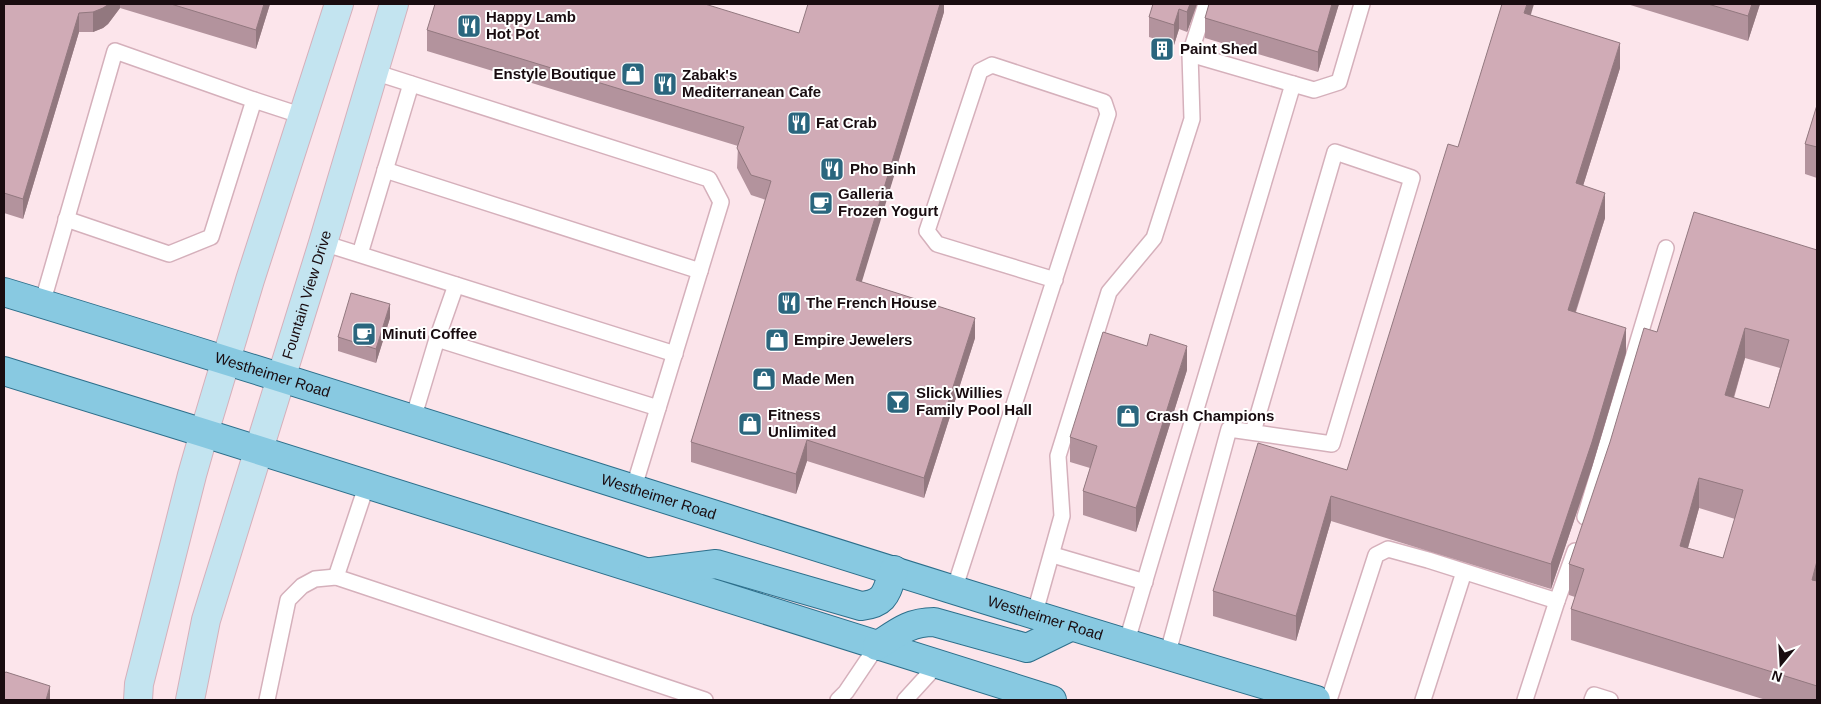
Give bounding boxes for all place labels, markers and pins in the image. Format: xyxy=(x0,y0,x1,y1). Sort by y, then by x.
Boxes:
place label: Happy Lamb Hot Pot xyxy=(486,8,576,42)
restaurant icon: Happy Lamb Hot Pot xyxy=(456,13,482,39)
building icon: Paint Shed xyxy=(1149,36,1175,62)
place label: Paint Shed xyxy=(1180,40,1258,57)
shop icon: Enstyle Boutique xyxy=(620,61,646,87)
place label: Enstyle Boutique xyxy=(493,65,616,82)
place label: Zabak's Mediterranean Cafe xyxy=(682,66,821,100)
restaurant icon: Zabak's Mediterranean Cafe xyxy=(652,71,678,97)
restaurant icon: Fat Crab xyxy=(786,110,812,136)
place label: Fat Crab xyxy=(816,114,877,131)
restaurant icon: Pho Binh xyxy=(819,156,845,182)
place label: Pho Binh xyxy=(850,160,916,177)
place label: Galleria Frozen Yogurt xyxy=(838,185,938,219)
cafe icon: Galleria Frozen Yogurt xyxy=(808,190,834,216)
restaurant icon: The French House xyxy=(776,290,802,316)
place label: The French House xyxy=(806,294,937,311)
cafe icon: Minuti Coffee xyxy=(351,321,377,347)
place label: Minuti Coffee xyxy=(382,325,477,342)
shop icon: Empire Jewelers xyxy=(764,327,790,353)
place label: Empire Jewelers xyxy=(794,331,912,348)
shop icon: Made Men xyxy=(751,366,777,392)
place label: Made Men xyxy=(782,370,855,387)
place label: Slick Willies Family Pool Hall xyxy=(916,384,1032,418)
bar icon: Slick Willies Family Pool Hall xyxy=(885,389,911,415)
shop icon: Crash Champions xyxy=(1115,403,1141,429)
place label: Fitness Unlimited xyxy=(768,406,836,440)
place label: Crash Champions xyxy=(1146,407,1274,424)
shop icon: Fitness Unlimited xyxy=(737,411,763,437)

